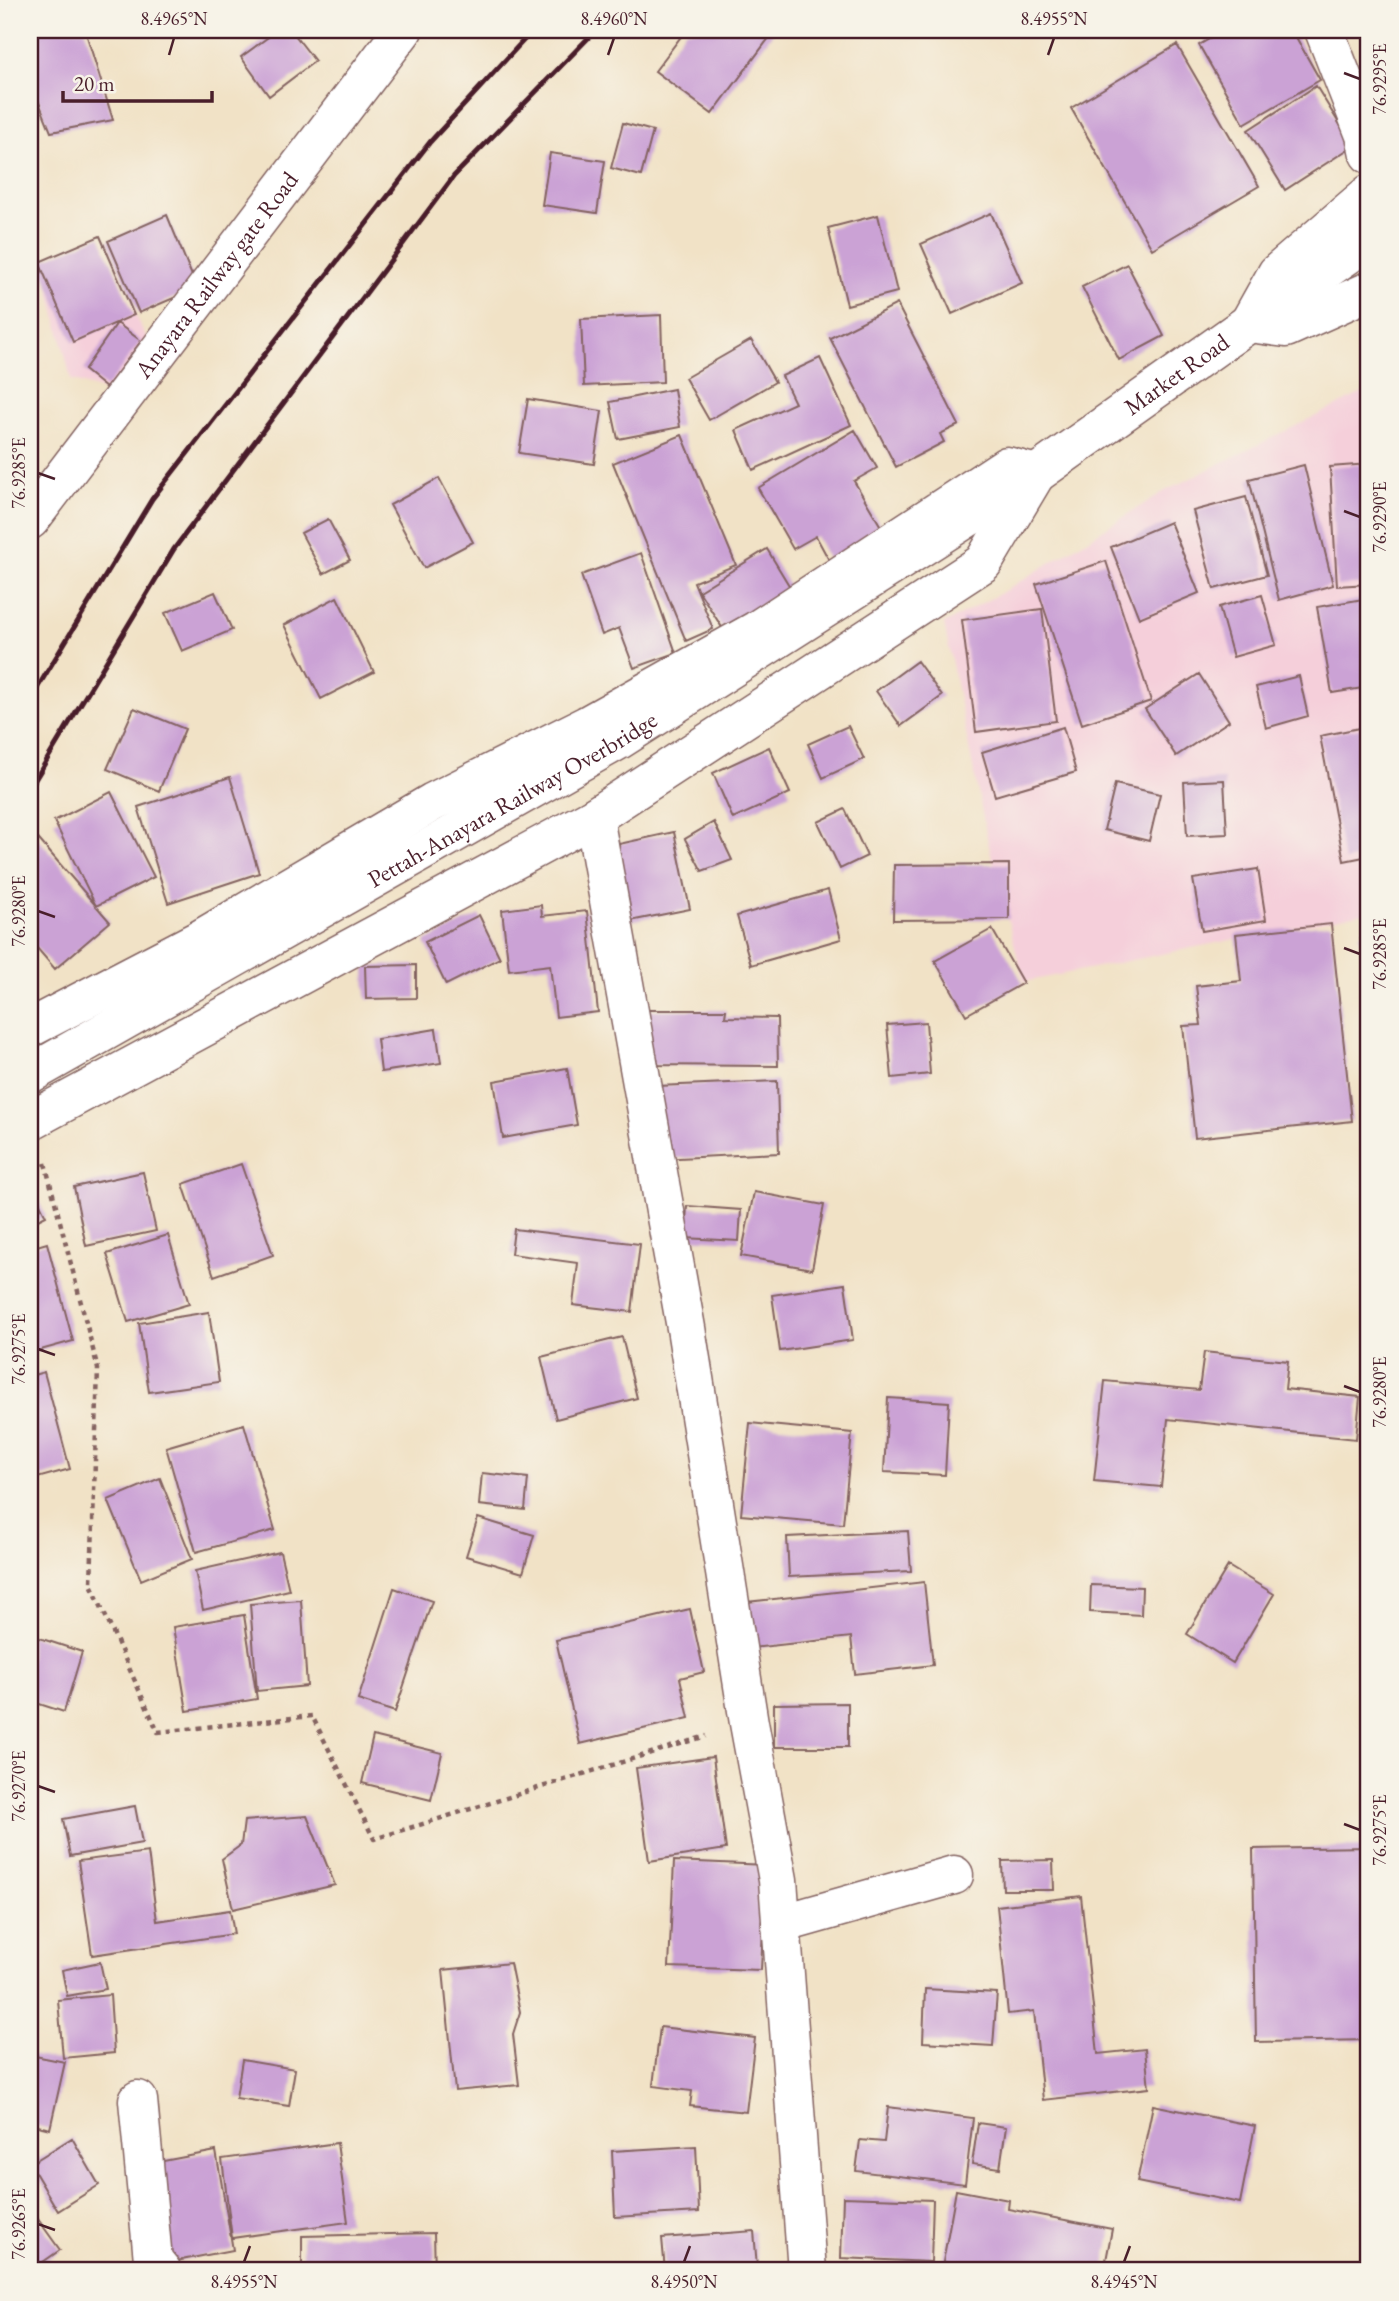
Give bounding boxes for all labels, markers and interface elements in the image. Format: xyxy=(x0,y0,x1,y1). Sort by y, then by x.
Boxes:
text: 8.4965°N xyxy=(141,7,208,30)
text: 8.4960°N xyxy=(581,7,648,30)
text: 8.4955°N xyxy=(1021,7,1088,30)
text: 76.9295°E xyxy=(1368,43,1391,115)
scale bar xyxy=(63,60,212,104)
text: 20 m xyxy=(74,70,115,97)
street label: Anayara Railway gate Road xyxy=(127,164,305,385)
street label: Market Road xyxy=(1118,326,1236,422)
text: 76.9285°E xyxy=(7,437,30,509)
text: 76.9290°E xyxy=(1368,481,1391,553)
street label: Pettah-Anayara Railway Overbridge xyxy=(362,704,663,894)
text: 76.9280°E xyxy=(7,875,30,947)
text: 76.9285°E xyxy=(1368,918,1391,990)
text: 76.9275°E xyxy=(7,1313,30,1385)
text: 76.9280°E xyxy=(1368,1356,1391,1428)
text: 76.9270°E xyxy=(7,1750,30,1822)
text: 76.9275°E xyxy=(1368,1794,1391,1866)
text: 76.9265°E xyxy=(7,2188,30,2260)
text: 8.4955°N xyxy=(211,2270,278,2293)
text: 8.4950°N xyxy=(651,2270,718,2293)
text: 8.4945°N xyxy=(1091,2270,1158,2293)

